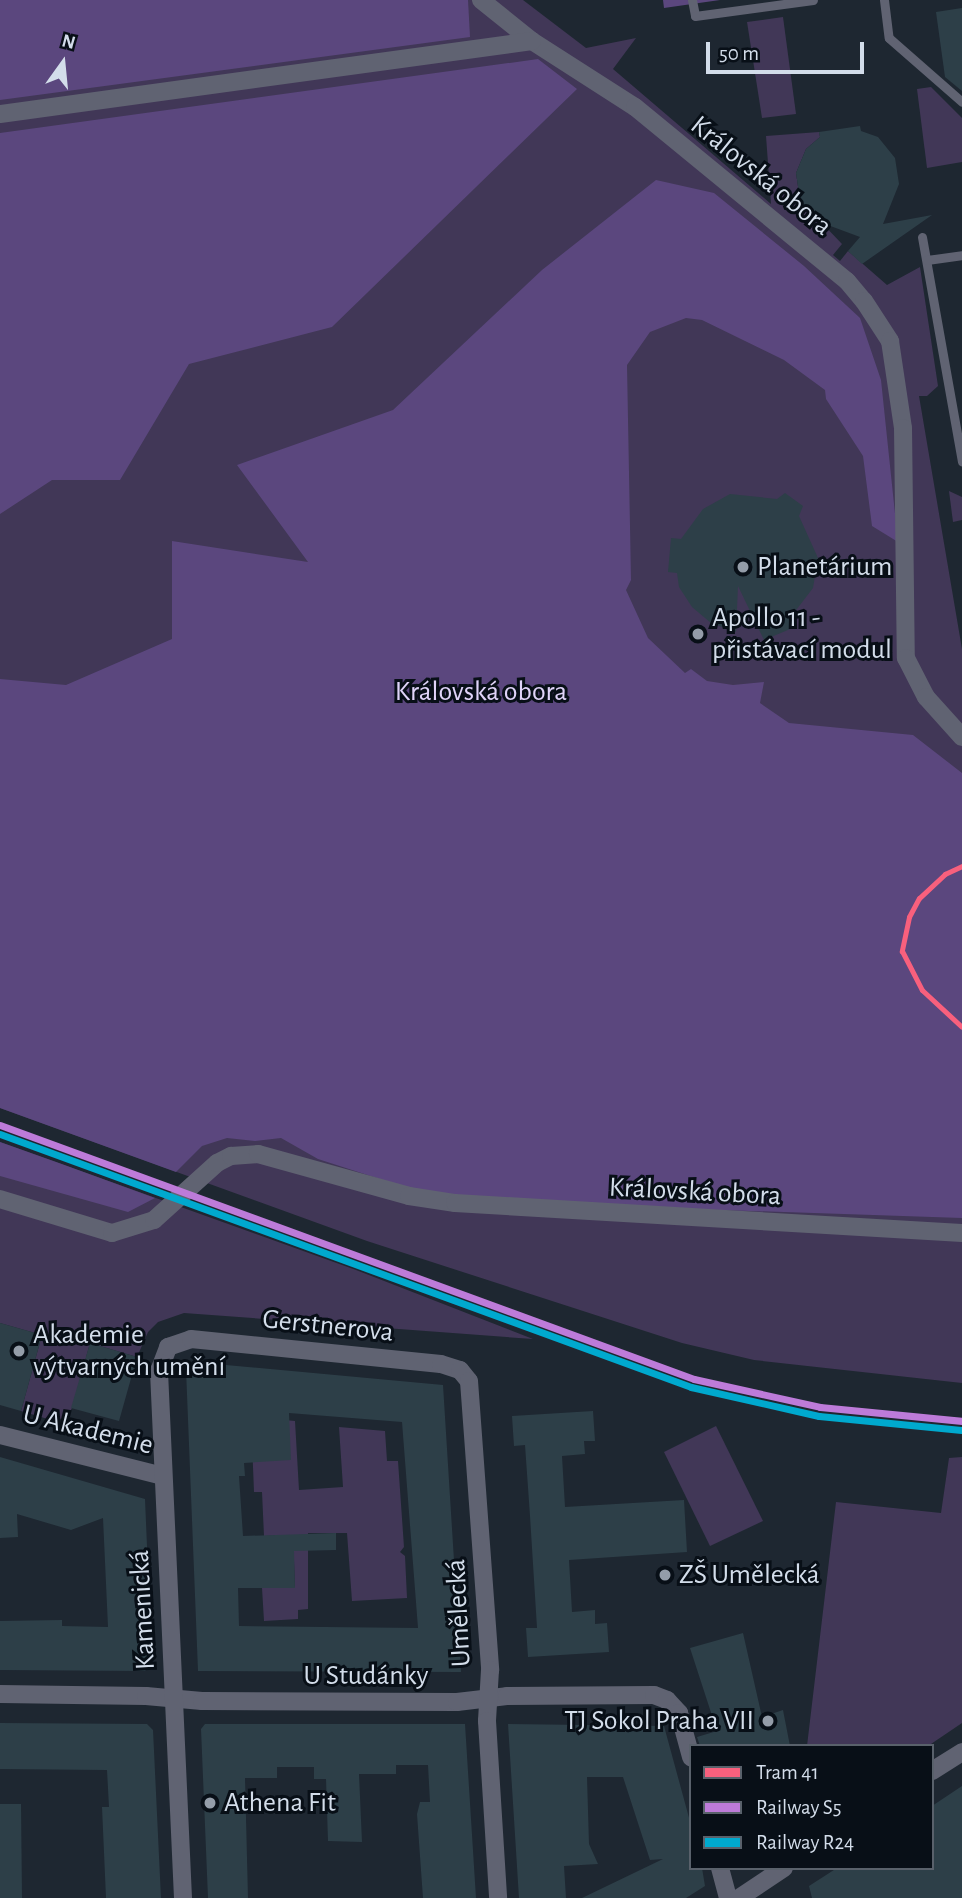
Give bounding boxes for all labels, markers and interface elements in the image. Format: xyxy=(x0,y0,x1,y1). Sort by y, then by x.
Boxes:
north arrow xyxy=(28,28,98,98)
scale bar xyxy=(710,28,867,72)
text: N xyxy=(60,31,77,53)
text: 50 m xyxy=(719,43,759,64)
street label: Královská obora xyxy=(683,109,839,243)
place label: Planetárium xyxy=(757,550,892,584)
marker: Planetárium xyxy=(735,559,751,575)
place label: Apollo 11 - přistávací modul xyxy=(712,601,892,667)
marker: Apollo 11 - přistávací modul xyxy=(690,626,706,642)
park label: Královská obora xyxy=(395,675,567,709)
street label: Královská obora xyxy=(608,1171,782,1213)
street label: Gerstnerova xyxy=(261,1302,395,1350)
place label: Akademie výtvarných umění xyxy=(33,1318,225,1384)
marker: Akademie výtvarných umění xyxy=(11,1343,27,1359)
street label: U Akademie xyxy=(19,1398,157,1462)
street label: Kamenická xyxy=(123,1549,163,1671)
street label: Umělecká xyxy=(439,1558,479,1668)
place label: ZŠ Umělecká xyxy=(679,1558,820,1592)
marker: ZŠ Umělecká xyxy=(657,1567,673,1583)
street label: U Studánky xyxy=(304,1659,428,1693)
place label: TJ Sokol Praha VII xyxy=(564,1704,754,1738)
marker: TJ Sokol Praha VII xyxy=(760,1713,776,1729)
legend xyxy=(689,1744,934,1870)
text: Tram 41 xyxy=(756,1762,819,1783)
place label: Athena Fit xyxy=(224,1786,336,1820)
marker: Athena Fit xyxy=(202,1795,218,1811)
text: Railway S5 xyxy=(756,1797,842,1818)
text: Railway R24 xyxy=(756,1832,854,1853)

